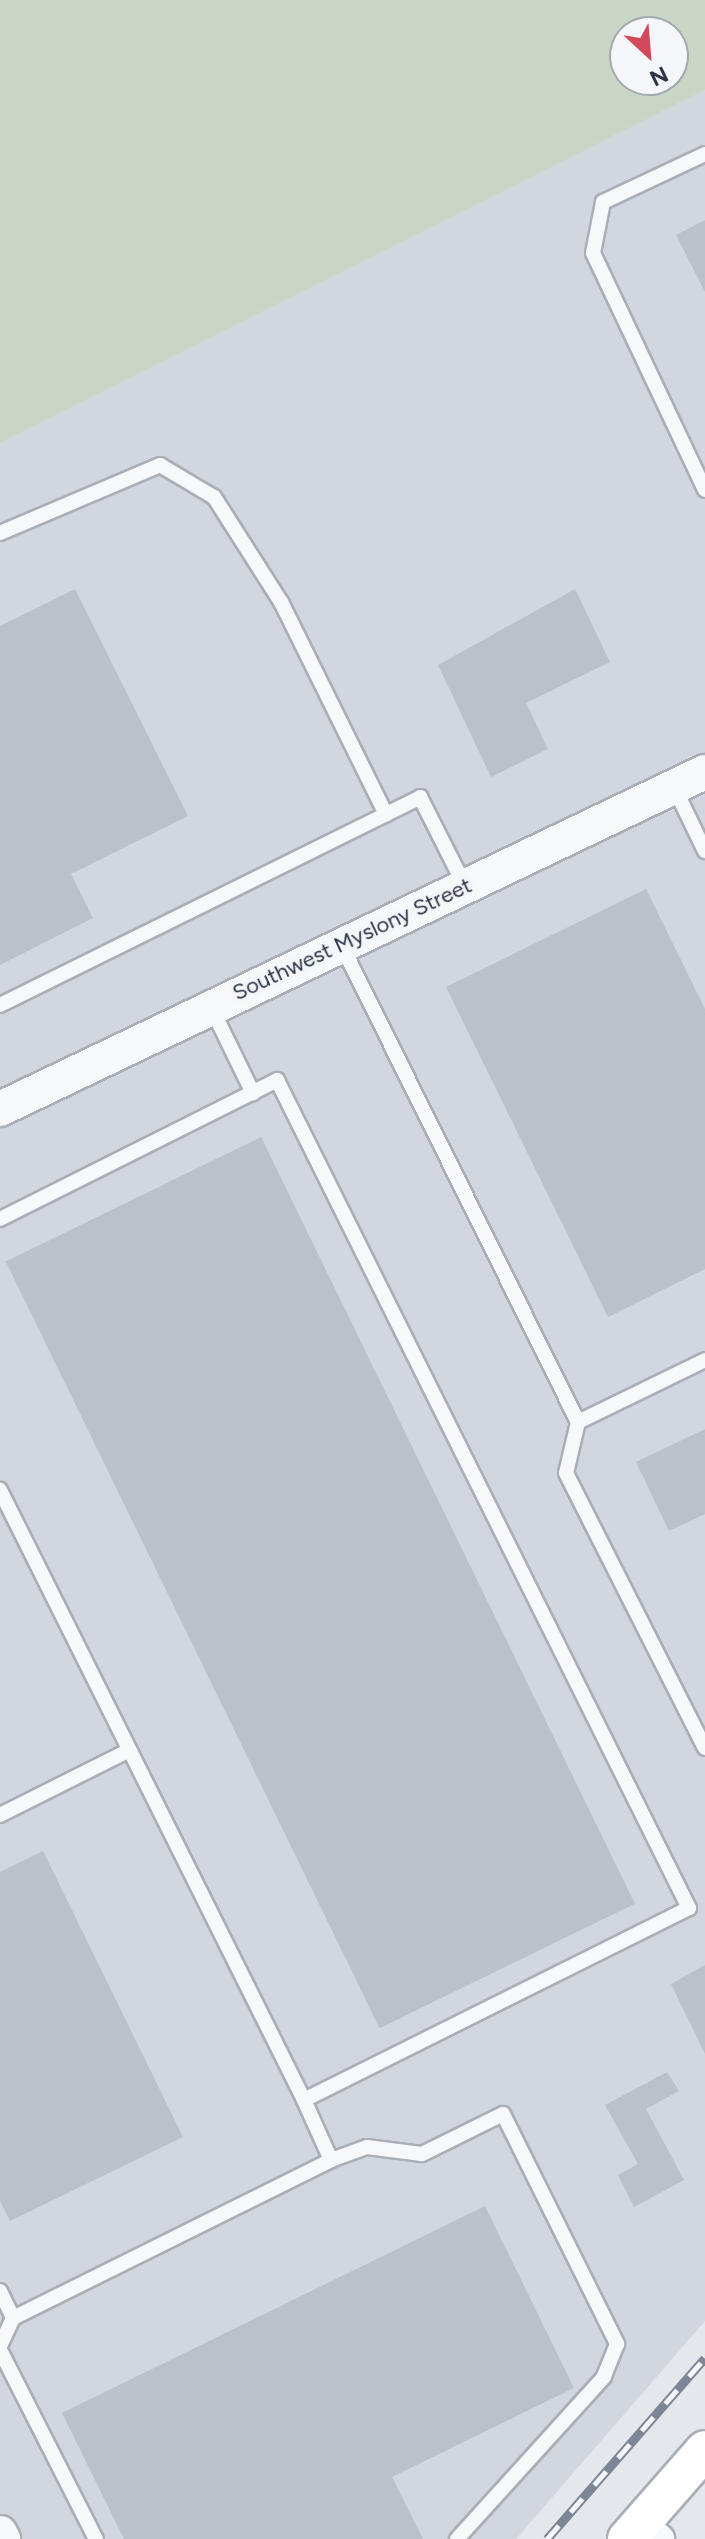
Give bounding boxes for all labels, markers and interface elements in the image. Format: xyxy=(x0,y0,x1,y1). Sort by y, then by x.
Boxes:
north arrow xyxy=(609,16,689,96)
text: N xyxy=(645,60,672,92)
street label: Southwest Myslony Street xyxy=(228,872,476,1006)

